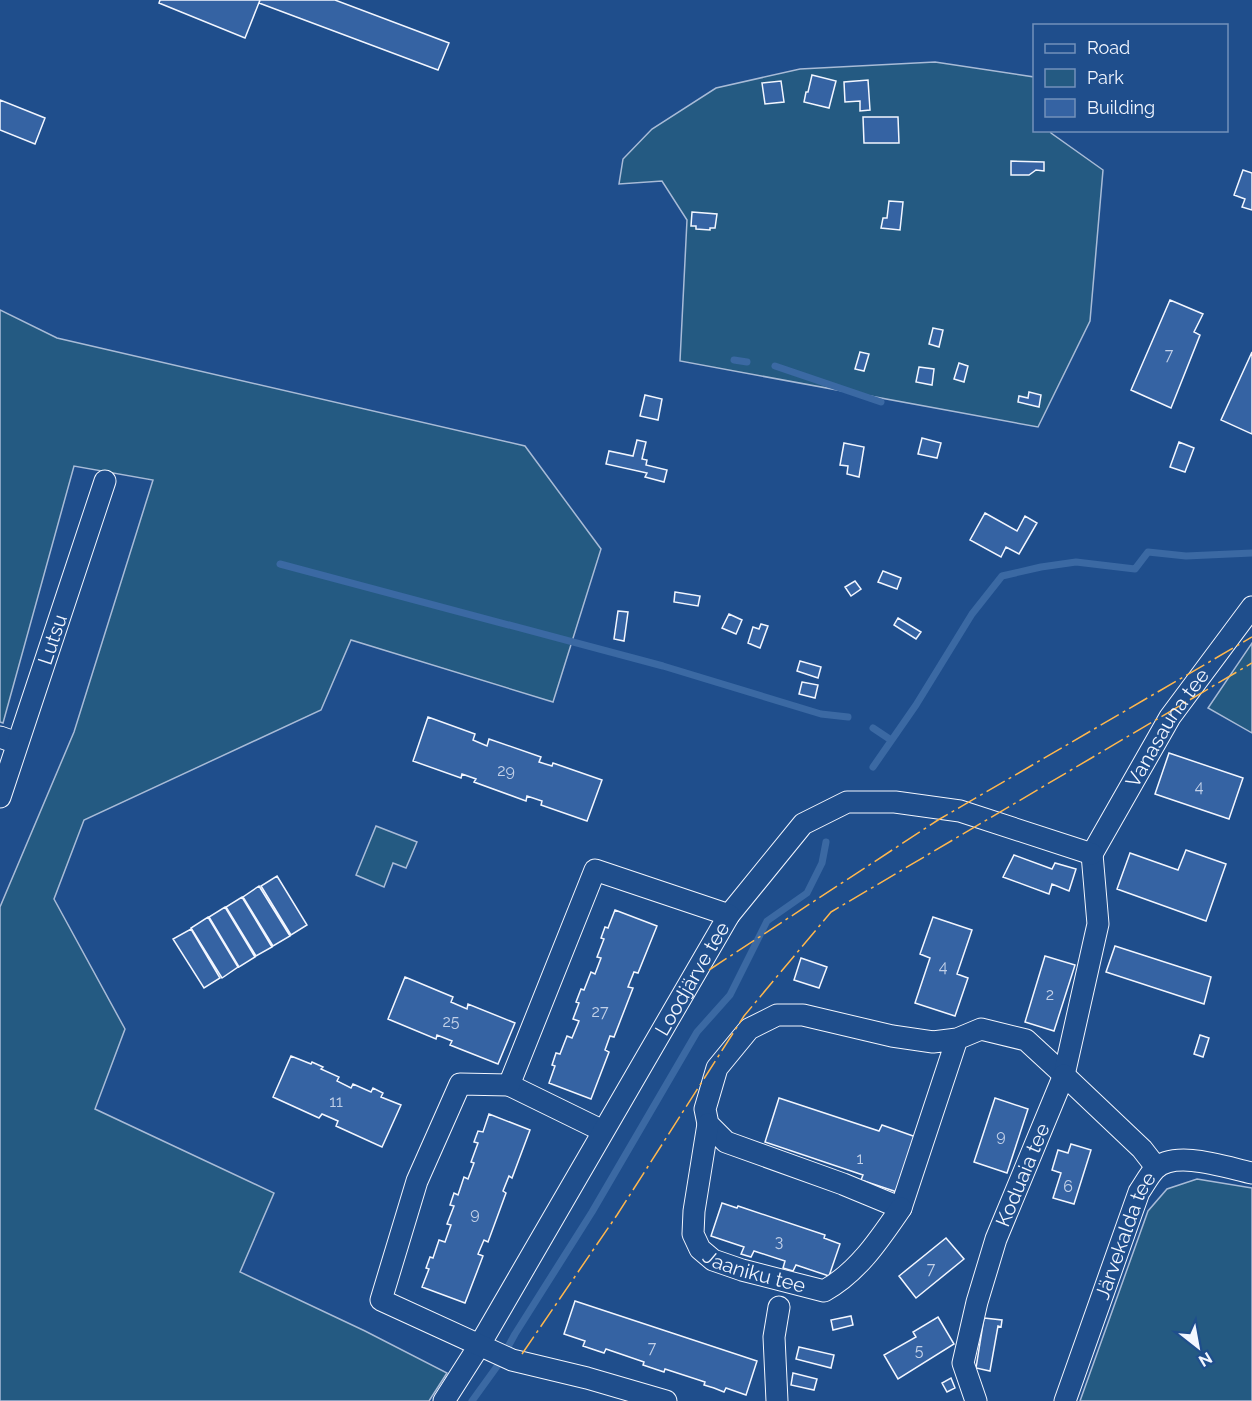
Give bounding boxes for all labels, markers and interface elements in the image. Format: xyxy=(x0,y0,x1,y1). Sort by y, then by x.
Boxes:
legend xyxy=(1033,24,1228,132)
text: Road xyxy=(1087,37,1130,58)
text: Park xyxy=(1087,67,1124,88)
text: Building xyxy=(1087,97,1155,118)
house number: 7 xyxy=(1165,345,1174,364)
street label: Lutsu xyxy=(33,611,72,668)
street label: Vanasauna tee xyxy=(1121,664,1214,791)
house number: 29 xyxy=(497,761,515,780)
house number: 4 xyxy=(1195,777,1204,796)
street label: Loodjärve tee xyxy=(650,917,735,1040)
house number: 4 xyxy=(939,957,948,976)
house number: 2 xyxy=(1046,985,1054,1004)
house number: 27 xyxy=(592,1002,609,1021)
house number: 25 xyxy=(442,1012,460,1031)
house number: 11 xyxy=(329,1092,343,1111)
street label: Koduaia tee xyxy=(990,1119,1055,1230)
house number: 9 xyxy=(996,1126,1006,1145)
house number: 1 xyxy=(857,1149,864,1168)
street label: Järvekalda tee xyxy=(1090,1167,1161,1303)
house number: 6 xyxy=(1063,1177,1073,1196)
house number: 9 xyxy=(470,1204,480,1223)
house number: 3 xyxy=(775,1232,783,1251)
street label: Jaaniku tee xyxy=(698,1245,808,1298)
house number: 7 xyxy=(927,1259,936,1278)
north arrow xyxy=(1168,1317,1228,1377)
house number: 7 xyxy=(648,1338,657,1357)
house number: 5 xyxy=(915,1341,924,1360)
text: N xyxy=(1195,1348,1216,1371)

